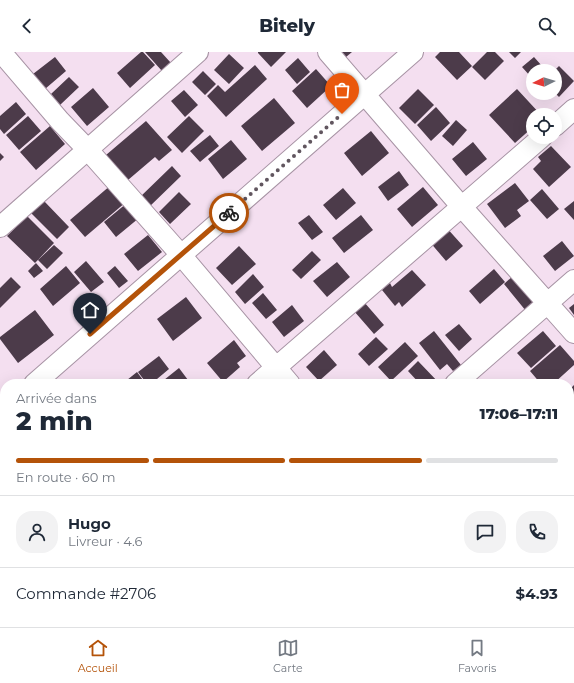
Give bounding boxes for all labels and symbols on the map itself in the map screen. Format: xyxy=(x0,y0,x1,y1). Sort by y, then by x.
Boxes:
north arrow xyxy=(526,64,562,100)
pin xyxy=(325,73,359,114)
courier xyxy=(209,193,249,233)
pin xyxy=(73,293,107,334)

